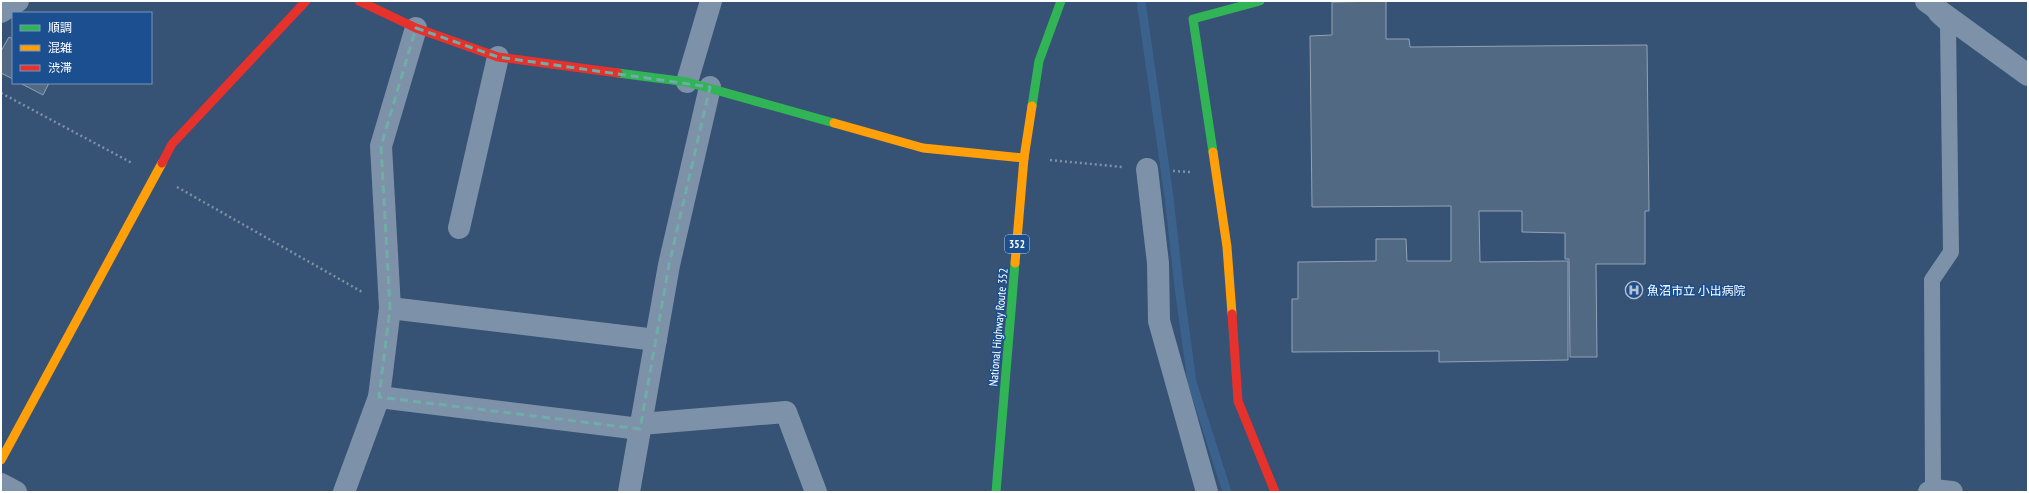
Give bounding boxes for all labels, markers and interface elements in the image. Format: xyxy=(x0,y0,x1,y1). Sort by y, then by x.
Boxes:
legend xyxy=(12,12,152,84)
text: 順調 xyxy=(48,20,72,35)
text: 混雑 xyxy=(48,40,72,55)
text: 渋滞 xyxy=(48,60,72,75)
road number: 352 xyxy=(1005,235,1029,253)
street label: National Highway Route 352 xyxy=(985,267,1011,387)
hospital icon: 魚沼市立 小出病院 xyxy=(1624,280,1644,300)
place label: 魚沼市立 小出病院 xyxy=(1647,283,1746,298)

